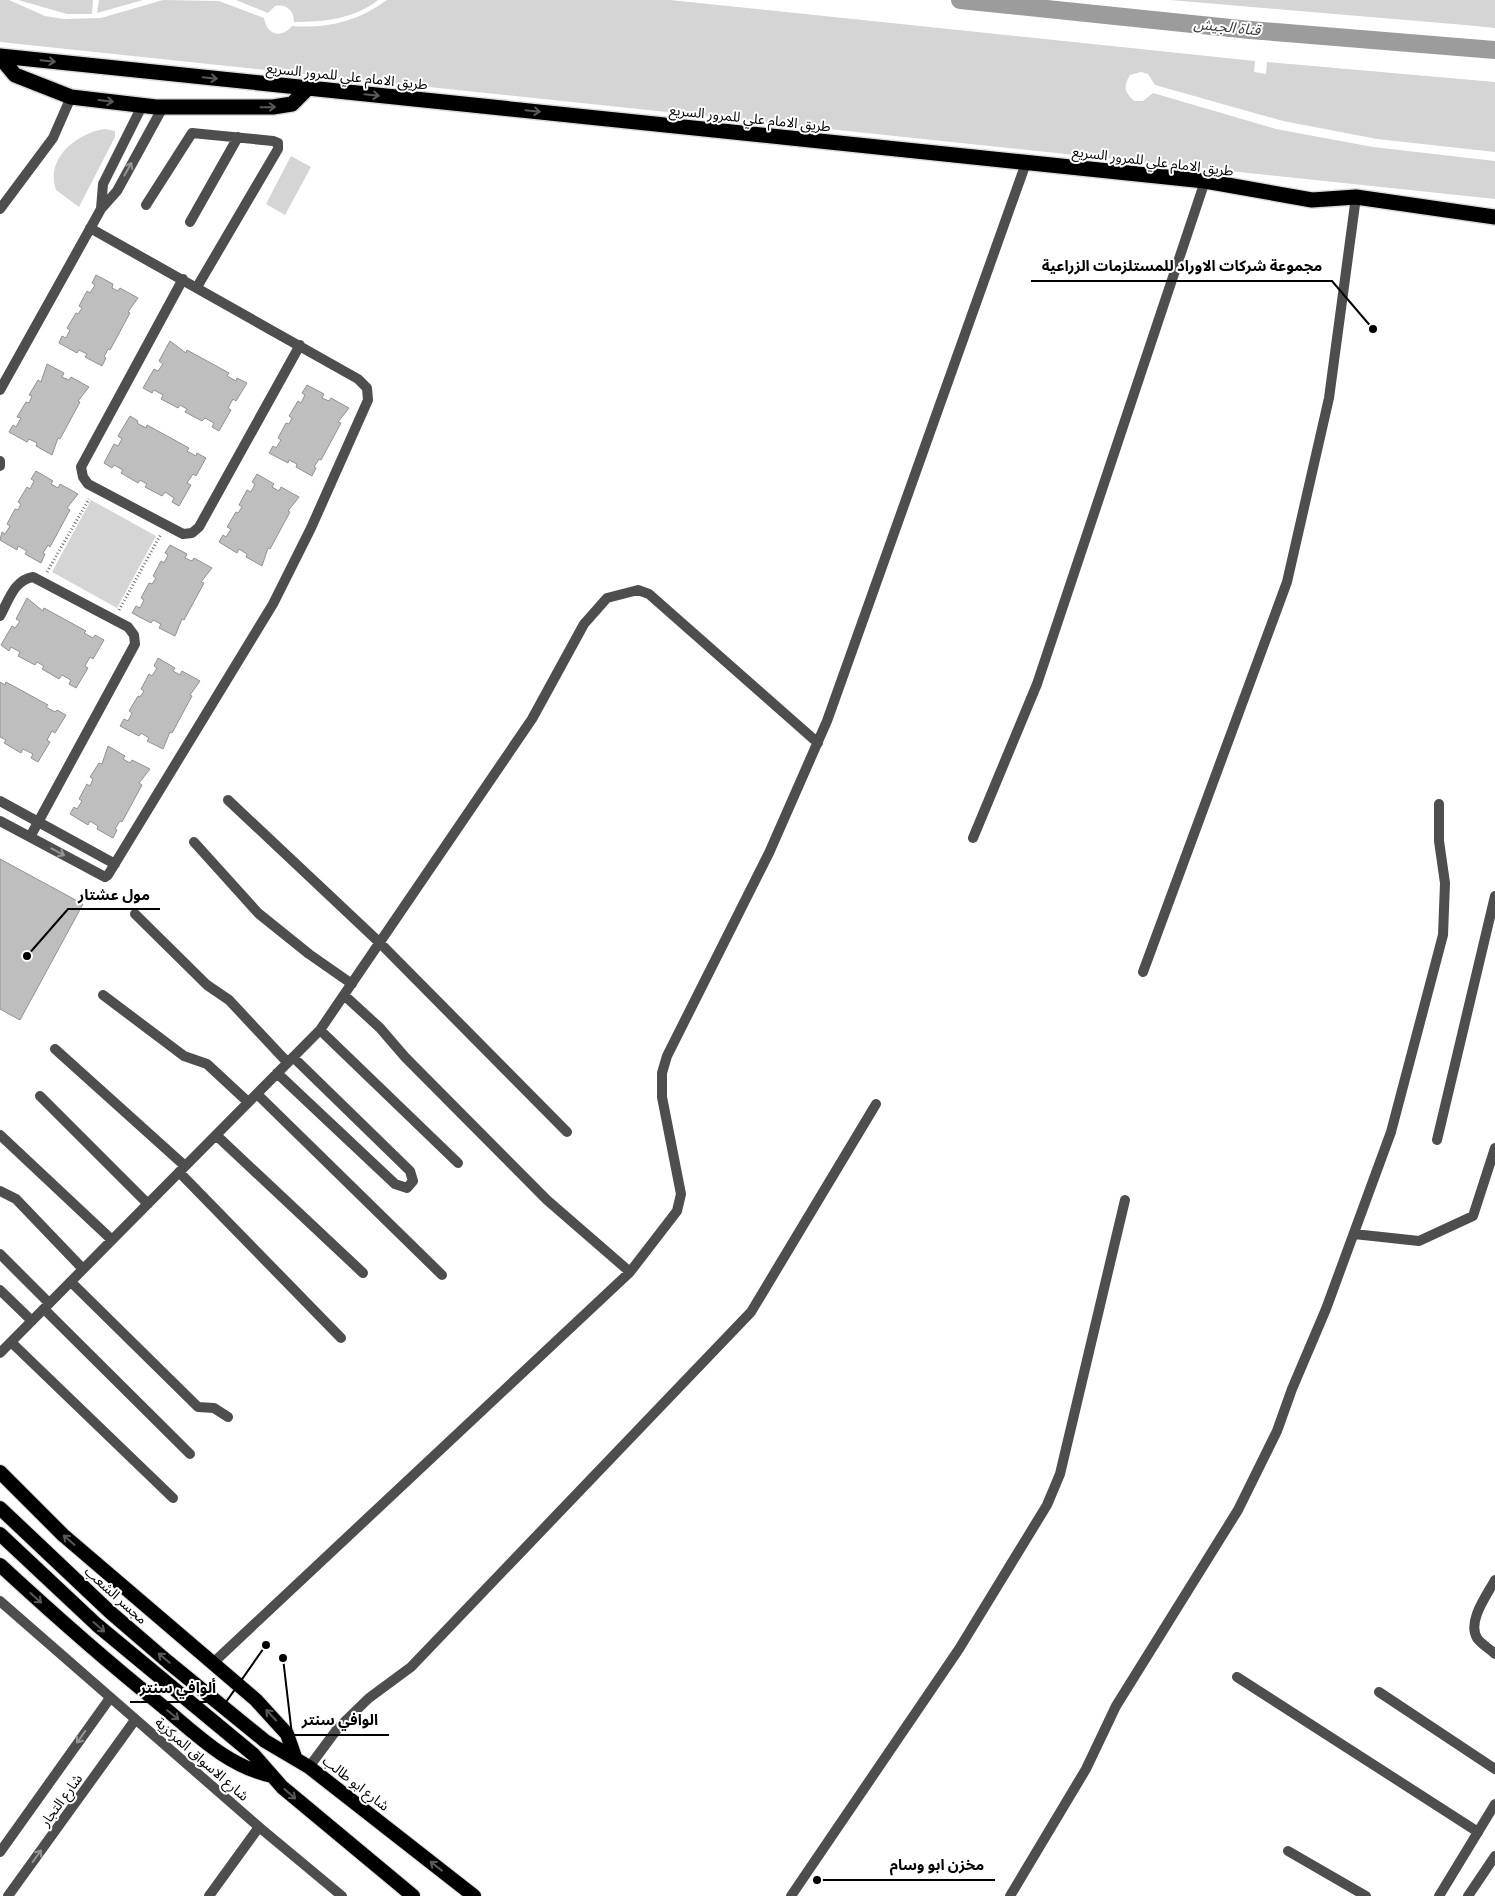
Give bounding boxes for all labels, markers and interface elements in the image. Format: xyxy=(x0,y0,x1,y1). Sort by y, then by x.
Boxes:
water label: قناة الجيش xyxy=(1193,15,1263,40)
one-way arrow xyxy=(40,56,56,66)
street label: طريق الامام علي للمرور السريع xyxy=(265,59,429,96)
one-way arrow xyxy=(202,73,218,83)
one-way arrow xyxy=(363,90,379,99)
one-way arrow xyxy=(97,96,113,106)
street label: طريق الامام علي للمرور السريع xyxy=(668,101,832,138)
one-way arrow xyxy=(260,102,276,112)
one-way arrow xyxy=(525,106,541,116)
street label: طريق الامام علي للمرور السريع xyxy=(1071,142,1235,182)
one-way arrow xyxy=(124,163,134,177)
callout: مجموعة شركات الاوراد للمستلزمات الزراعية xyxy=(1031,251,1332,281)
text: مجموعة شركات الاوراد للمستلزمات الزراعية xyxy=(1042,257,1322,275)
one-way arrow xyxy=(51,847,66,857)
callout: مول عشتار xyxy=(68,879,160,909)
text: مول عشتار xyxy=(77,886,150,904)
one-way arrow xyxy=(63,1534,76,1545)
street label: مجسر الشعب xyxy=(81,1562,151,1628)
one-way arrow xyxy=(29,1592,42,1604)
one-way arrow xyxy=(93,1621,106,1633)
one-way arrow xyxy=(158,1653,171,1664)
callout: ألوافي سنتر xyxy=(130,1672,226,1702)
text: ألوافي سنتر xyxy=(139,1678,216,1699)
callout: الوافي سنتر xyxy=(292,1705,389,1735)
one-way arrow xyxy=(166,1709,179,1720)
one-way arrow xyxy=(265,1709,277,1722)
text: الوافي سنتر xyxy=(301,1711,378,1731)
street label: شارع الاسواق المركزية xyxy=(150,1713,253,1806)
one-way arrow xyxy=(76,1730,86,1744)
street label: شارع ابو طالب xyxy=(318,1751,393,1816)
street label: شارع التجار xyxy=(35,1770,88,1832)
one-way arrow xyxy=(283,1788,296,1799)
one-way arrow xyxy=(32,1850,42,1864)
callout: مخزن ابو وسام xyxy=(880,1850,995,1880)
text: مخزن ابو وسام xyxy=(890,1856,984,1876)
one-way arrow xyxy=(429,1861,443,1871)

